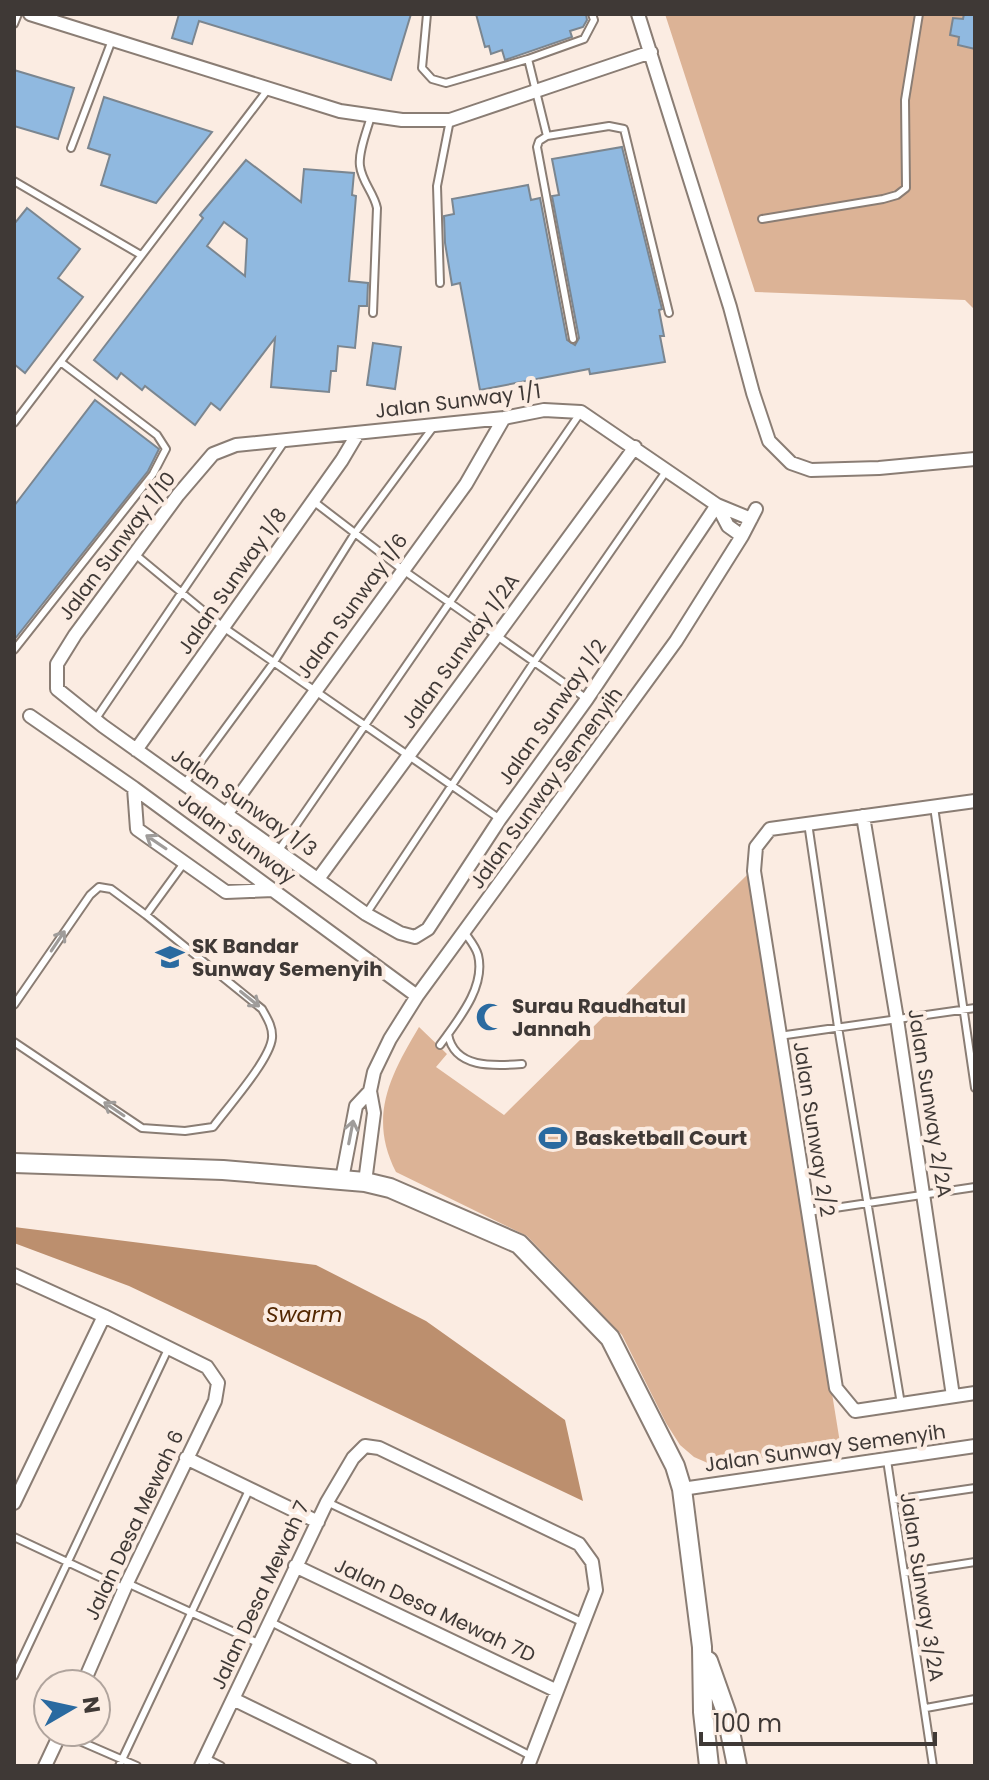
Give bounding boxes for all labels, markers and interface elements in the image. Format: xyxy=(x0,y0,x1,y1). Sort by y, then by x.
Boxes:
street label: Jalan Sunway 1/1 xyxy=(373,377,543,425)
street label: Jalan Sunway 1/10 xyxy=(52,466,182,626)
street label: Jalan Sunway 1/8 xyxy=(171,502,293,660)
street label: Jalan Sunway 1/6 xyxy=(290,528,414,684)
street label: Jalan Sunway 1/2A xyxy=(394,568,526,734)
street label: Jalan Sunway 1/2 xyxy=(491,634,613,790)
street label: Jalan Sunway Semenyih xyxy=(463,681,629,895)
street label: Jalan Sunway 1/3 xyxy=(167,743,321,861)
street label: Jalan Sunway xyxy=(174,787,300,889)
one-way arrow xyxy=(146,834,168,850)
one-way arrow xyxy=(50,931,66,953)
place label: SK Bandar Sunway Semenyih xyxy=(192,932,383,983)
school or university icon: SK Bandar Sunway Semenyih xyxy=(155,942,185,972)
one-way arrow xyxy=(239,991,260,1008)
place label: Surau Raudhatul Jannah xyxy=(512,992,686,1043)
mosque icon: Surau Raudhatul Jannah xyxy=(475,1002,505,1032)
street label: Jalan Sunway 2/2A xyxy=(901,1007,959,1199)
street label: Jalan Sunway 2/2 xyxy=(786,1039,842,1219)
one-way arrow xyxy=(103,1101,125,1117)
one-way arrow xyxy=(344,1120,359,1146)
sports icon: Basketball Court xyxy=(538,1123,568,1153)
place label: Basketball Court xyxy=(575,1124,747,1152)
water label: Swarm xyxy=(266,1299,342,1330)
street label: Jalan Sunway Semenyih xyxy=(702,1417,948,1479)
street label: Jalan Desa Mewah 6 xyxy=(78,1425,190,1625)
street label: Jalan Sunway 3/2A xyxy=(893,1491,951,1683)
street label: Jalan Desa Mewah 7 xyxy=(204,1496,316,1694)
street label: Jalan Desa Mewah 7D xyxy=(330,1551,540,1669)
north arrow xyxy=(32,1668,112,1748)
text: N xyxy=(75,1694,108,1716)
scale bar xyxy=(701,1696,935,1746)
text: 100 m xyxy=(713,1707,782,1740)

